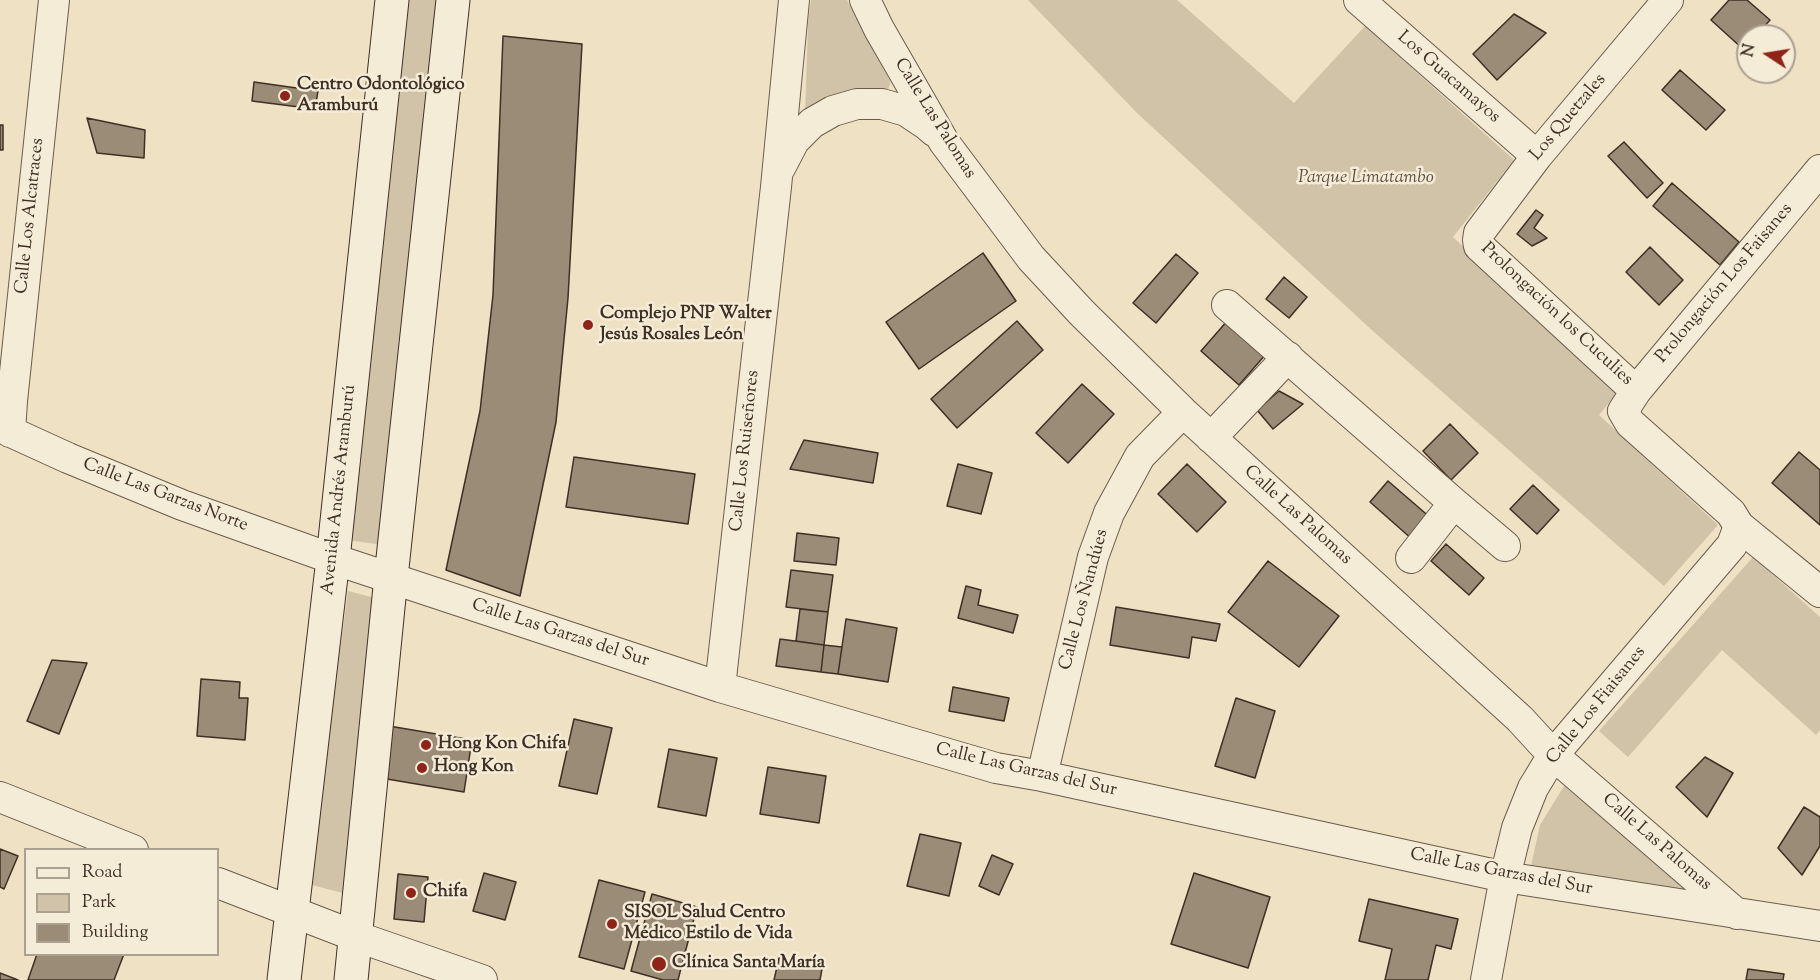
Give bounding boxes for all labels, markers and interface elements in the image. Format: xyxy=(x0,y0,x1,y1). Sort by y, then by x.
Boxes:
north arrow xyxy=(1736,24,1796,84)
street label: Los Guacamayos xyxy=(1392,27,1504,129)
text: N xyxy=(1737,42,1762,59)
street label: Calle Las Palomas xyxy=(888,55,980,183)
street label: Los Quetzales xyxy=(1526,70,1612,166)
place label: Centro Odontológico Aramburú xyxy=(297,75,464,118)
marker: Centro Odontológico Aramburú xyxy=(278,89,292,103)
street label: Calle Los Alcatraces xyxy=(12,137,50,295)
park label: Parque Limatambo xyxy=(1298,168,1434,190)
street label: Prolongación Los Faisanes xyxy=(1652,200,1798,368)
street label: Prolongación los Cuculies xyxy=(1475,239,1637,391)
place label: Complejo PNP Walter Jesús Rosales León xyxy=(600,304,772,346)
marker: Complejo PNP Walter Jesús Rosales León xyxy=(581,318,595,332)
street label: Calle Los Ruiseñores xyxy=(727,369,765,533)
street label: Avenida Andrés Aramburú xyxy=(318,384,362,596)
street label: Calle Las Garzas Norte xyxy=(79,454,251,538)
street label: Calle Las Palomas xyxy=(1239,462,1355,570)
street label: Calle Los Ñandúes xyxy=(1056,527,1114,673)
street label: Calle Las Garzas del Sur xyxy=(469,595,651,673)
street label: Calle Los Fiaisanes xyxy=(1543,643,1651,769)
place label: Hong Kon Chifa xyxy=(438,734,566,756)
marker: Hong Kon Chifa xyxy=(419,738,433,752)
street label: Calle Las Garzas del Sur xyxy=(933,740,1119,802)
place label: Hong Kon xyxy=(434,757,514,779)
marker: Hong Kon xyxy=(415,761,429,775)
street label: Calle Las Palomas xyxy=(1597,790,1715,896)
street label: Calle Las Garzas del Sur xyxy=(1408,845,1594,901)
legend xyxy=(24,848,219,956)
text: Road xyxy=(82,860,122,886)
place label: Chifa xyxy=(423,882,468,904)
marker: Chifa xyxy=(404,886,418,900)
text: Park xyxy=(82,890,116,916)
place label: SISOL Salud Centro Médico Estilo de Vida xyxy=(624,903,793,946)
marker: SISOL Salud Centro Médico Estilo de Vida xyxy=(605,917,619,931)
text: Building xyxy=(82,920,148,946)
place label: Clínica Santa María xyxy=(672,953,825,975)
marker: Clínica Santa María xyxy=(650,955,668,973)

